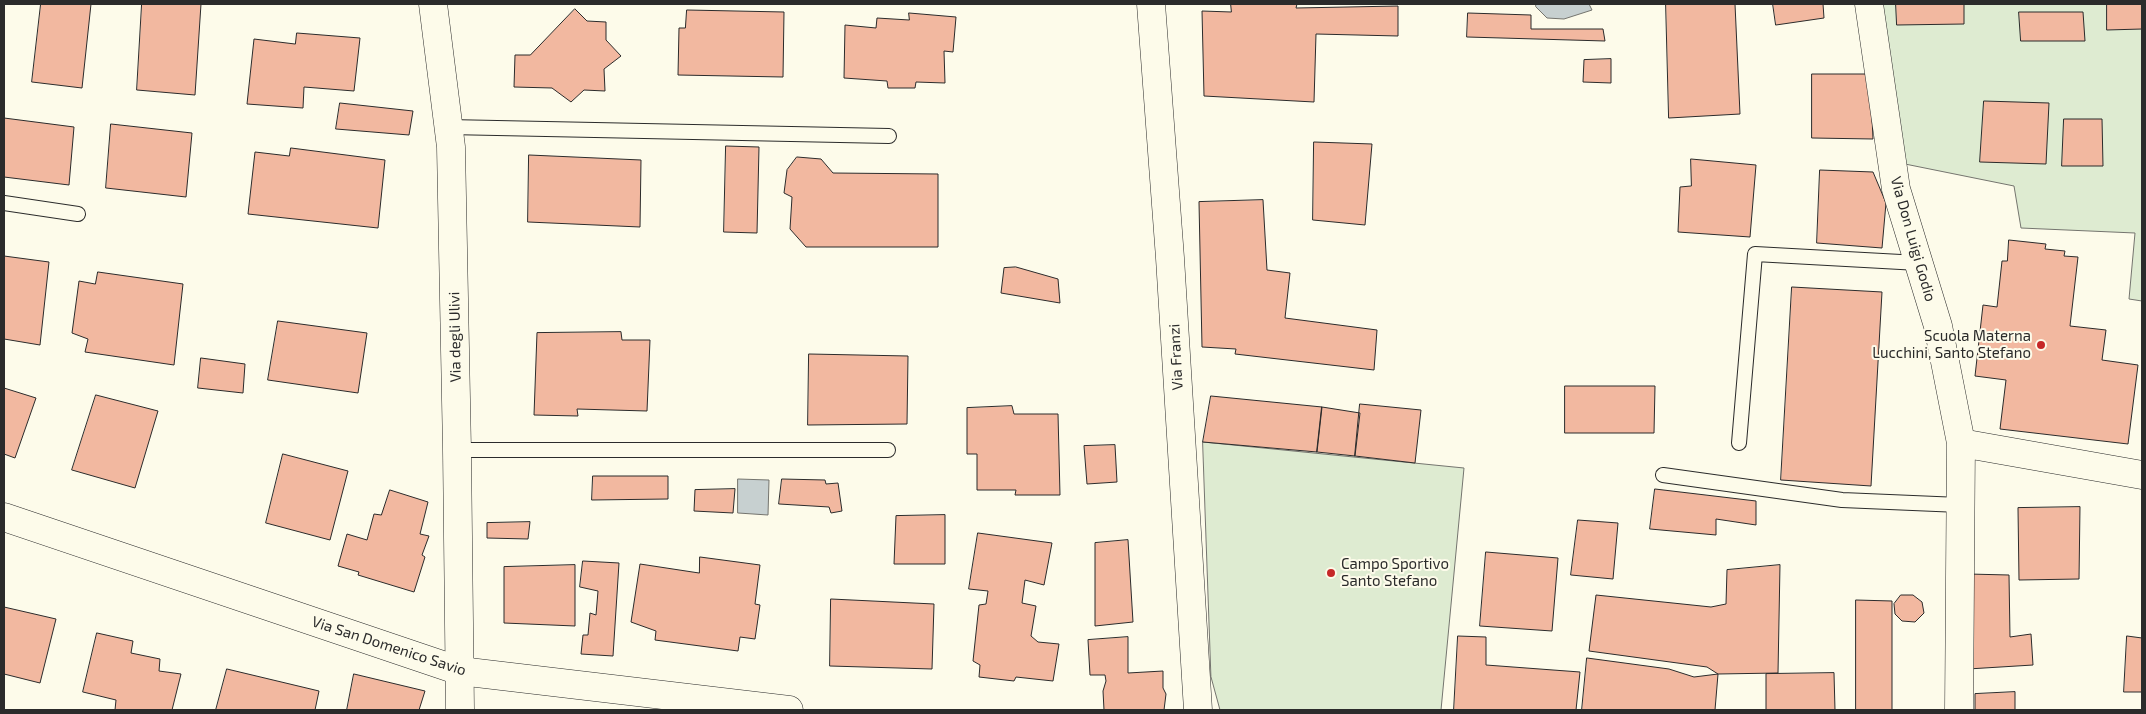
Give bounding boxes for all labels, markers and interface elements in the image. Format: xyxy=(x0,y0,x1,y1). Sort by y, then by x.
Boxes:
street label: Via Don Luigi Godio xyxy=(1887,174,1939,304)
street label: Via degli Ulivi xyxy=(445,291,465,383)
street label: Via Franzi xyxy=(1165,323,1187,391)
place label: Scuola Materna Lucchini, Santo Stefano xyxy=(1872,327,2031,362)
marker: Scuola Materna Lucchini, Santo Stefano xyxy=(2035,339,2047,351)
place label: Campo Sportivo Santo Stefano xyxy=(1341,555,1449,590)
marker: Campo Sportivo Santo Stefano xyxy=(1325,567,1337,579)
street label: Via San Domenico Savio xyxy=(310,613,468,679)

